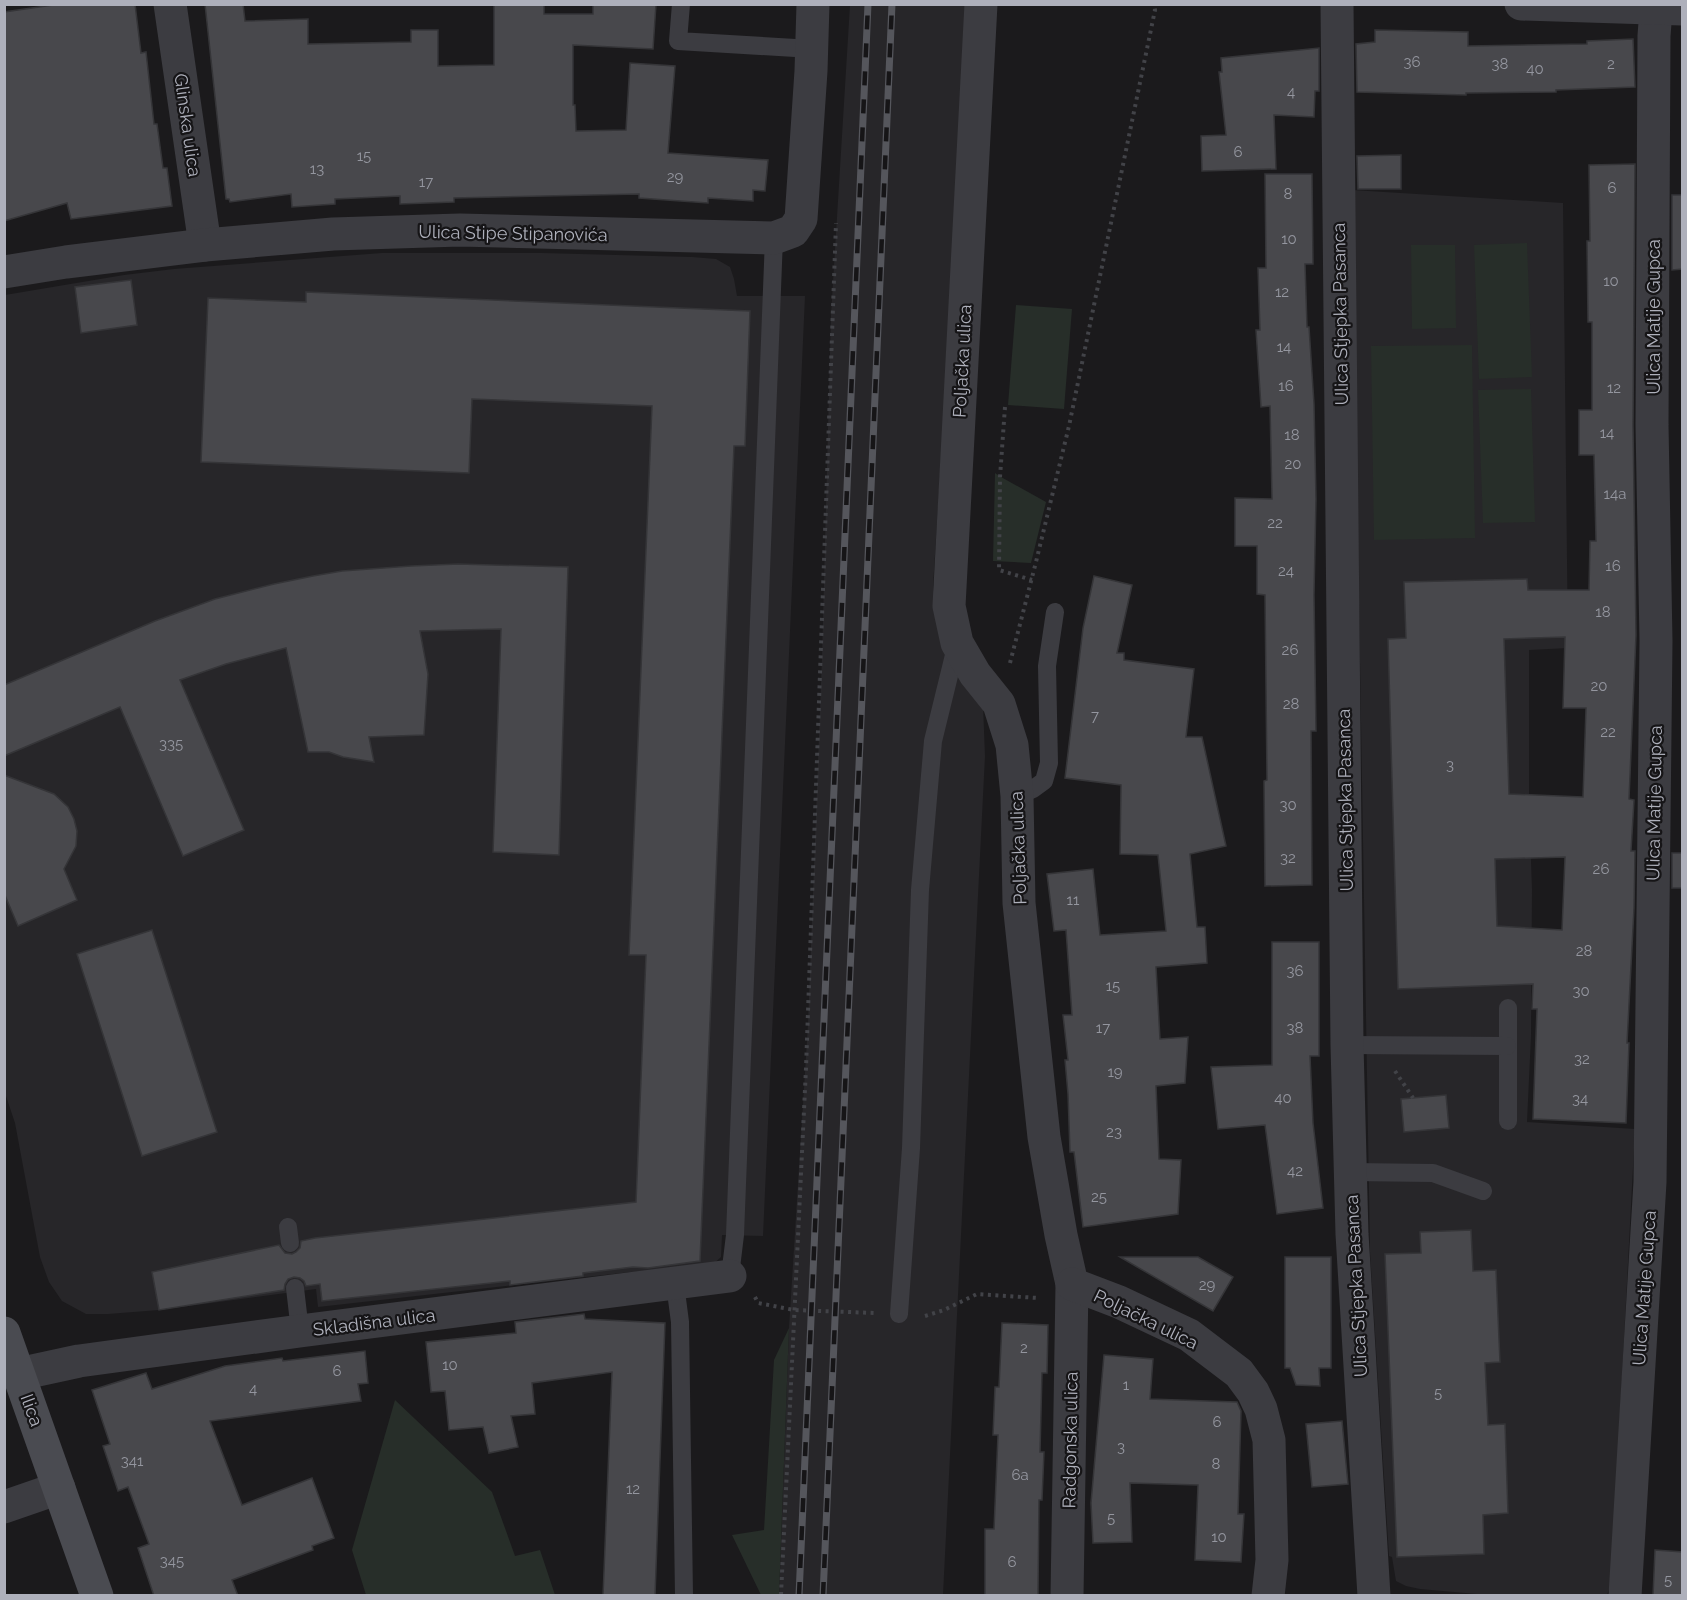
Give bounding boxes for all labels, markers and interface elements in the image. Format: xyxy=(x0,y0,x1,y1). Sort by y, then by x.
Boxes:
house number: 36 xyxy=(1403,53,1421,71)
house number: 38 xyxy=(1492,55,1509,73)
house number: 2 xyxy=(1607,55,1615,73)
house number: 40 xyxy=(1526,60,1544,78)
street label: Glinska ulica xyxy=(170,72,206,178)
house number: 4 xyxy=(1287,83,1295,101)
house number: 6 xyxy=(1233,143,1243,161)
house number: 15 xyxy=(357,147,371,165)
house number: 13 xyxy=(310,160,324,178)
house number: 29 xyxy=(667,168,684,186)
house number: 17 xyxy=(419,173,433,191)
house number: 6 xyxy=(1607,179,1617,197)
house number: 8 xyxy=(1284,185,1293,203)
street label: Ulica Stipe Stipanovića xyxy=(418,221,608,245)
street label: Ulica Stjepka Pasanca xyxy=(1328,223,1352,405)
house number: 10 xyxy=(1281,230,1297,248)
street label: Ulica Matije Gupca xyxy=(1643,239,1664,395)
house number: 10 xyxy=(1603,272,1619,290)
house number: 12 xyxy=(1275,283,1289,301)
street label: Poljačka ulica xyxy=(949,304,975,418)
house number: 14 xyxy=(1277,338,1291,356)
house number: 16 xyxy=(1278,377,1294,395)
house number: 12 xyxy=(1607,379,1621,397)
house number: 14 xyxy=(1600,424,1614,442)
house number: 18 xyxy=(1284,426,1300,444)
house number: 20 xyxy=(1285,455,1302,473)
house number: 14a xyxy=(1604,485,1626,503)
house number: 22 xyxy=(1267,514,1283,532)
house number: 16 xyxy=(1605,557,1621,575)
house number: 24 xyxy=(1278,562,1294,580)
house number: 18 xyxy=(1595,603,1611,621)
house number: 26 xyxy=(1282,641,1298,659)
house number: 20 xyxy=(1591,677,1608,695)
house number: 28 xyxy=(1283,695,1299,713)
house number: 7 xyxy=(1091,707,1099,725)
street label: Ulica Stjepka Pasanca xyxy=(1333,709,1357,891)
house number: 22 xyxy=(1600,723,1616,741)
street label: Ulica Matije Gupca xyxy=(1642,725,1666,881)
house number: 335 xyxy=(159,735,183,753)
house number: 3 xyxy=(1446,756,1454,774)
street label: Poljačka ulica xyxy=(1006,791,1030,905)
house number: 30 xyxy=(1279,796,1297,814)
house number: 32 xyxy=(1280,849,1296,867)
house number: 26 xyxy=(1593,860,1609,878)
house number: 11 xyxy=(1067,891,1080,909)
house number: 28 xyxy=(1576,942,1592,960)
house number: 36 xyxy=(1286,962,1304,980)
house number: 15 xyxy=(1106,977,1120,995)
house number: 30 xyxy=(1572,982,1590,1000)
house number: 17 xyxy=(1096,1019,1110,1037)
house number: 38 xyxy=(1287,1019,1304,1037)
house number: 32 xyxy=(1574,1050,1590,1068)
house number: 19 xyxy=(1107,1063,1123,1081)
house number: 40 xyxy=(1274,1089,1292,1107)
house number: 34 xyxy=(1572,1090,1588,1108)
house number: 23 xyxy=(1106,1123,1122,1141)
house number: 42 xyxy=(1287,1162,1303,1180)
house number: 25 xyxy=(1091,1188,1107,1206)
street label: Ulica Stjepka Pasanca xyxy=(1341,1194,1371,1378)
street label: Ulica Matije Gupca xyxy=(1628,1210,1660,1366)
house number: 29 xyxy=(1199,1276,1216,1294)
street label: Poljačka ulica xyxy=(1090,1285,1202,1353)
street label: Skladišna ulica xyxy=(312,1304,436,1340)
house number: 2 xyxy=(1020,1339,1028,1357)
house number: 10 xyxy=(442,1356,458,1374)
house number: 6 xyxy=(332,1362,342,1380)
street label: Radgonska ulica xyxy=(1058,1371,1082,1509)
house number: 1 xyxy=(1123,1376,1130,1394)
house number: 4 xyxy=(249,1380,257,1398)
house number: 5 xyxy=(1434,1384,1442,1402)
street label: Ilica xyxy=(16,1391,48,1429)
house number: 6 xyxy=(1212,1413,1222,1431)
house number: 3 xyxy=(1117,1438,1125,1456)
house number: 341 xyxy=(121,1452,144,1470)
house number: 8 xyxy=(1212,1455,1221,1473)
house number: 6a xyxy=(1011,1466,1029,1484)
house number: 12 xyxy=(626,1480,640,1498)
house number: 5 xyxy=(1107,1509,1115,1527)
house number: 10 xyxy=(1211,1528,1227,1546)
house number: 345 xyxy=(160,1552,184,1570)
house number: 6 xyxy=(1007,1553,1017,1571)
house number: 5 xyxy=(1664,1571,1672,1589)

